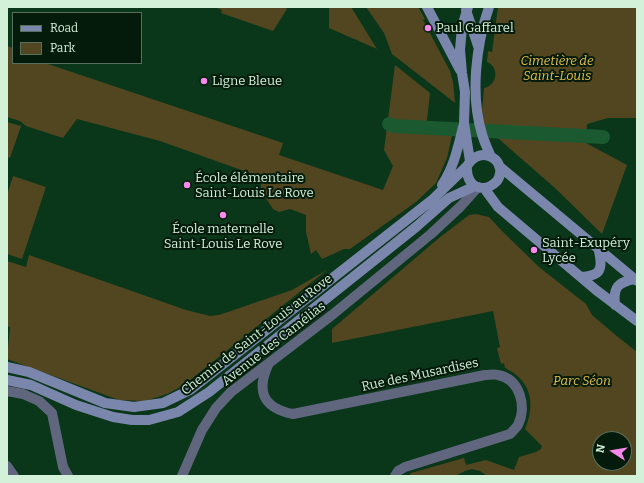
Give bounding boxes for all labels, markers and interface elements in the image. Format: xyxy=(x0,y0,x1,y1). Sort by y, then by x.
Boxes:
legend xyxy=(12,12,142,64)
place label: Paul Gaffarel xyxy=(436,20,514,36)
text: Road xyxy=(50,21,78,35)
marker: Paul Gaffarel xyxy=(423,23,433,33)
text: Park xyxy=(50,41,75,55)
park label: Cimetière de Saint-Louis xyxy=(521,53,593,84)
place label: Ligne Bleue xyxy=(212,73,282,89)
marker: Ligne Bleue xyxy=(199,76,209,86)
place label: École élémentaire Saint-Louis Le Rove xyxy=(195,170,314,201)
marker: École élémentaire Saint-Louis Le Rove xyxy=(182,180,192,190)
marker: École maternelle Saint-Louis Le Rove xyxy=(218,210,228,220)
place label: École maternelle Saint-Louis Le Rove xyxy=(164,221,282,252)
place label: Saint-Exupéry Lycée xyxy=(542,235,630,266)
marker: Saint-Exupéry Lycée xyxy=(529,245,539,255)
street label: Chemin de Saint-Louis au Rove xyxy=(178,271,336,399)
street label: Avenue des Camélias xyxy=(219,299,329,389)
street label: Rue des Musardises xyxy=(360,355,480,395)
park label: Parc Séon xyxy=(553,373,611,389)
north arrow xyxy=(592,431,632,471)
text: N xyxy=(594,443,608,454)

